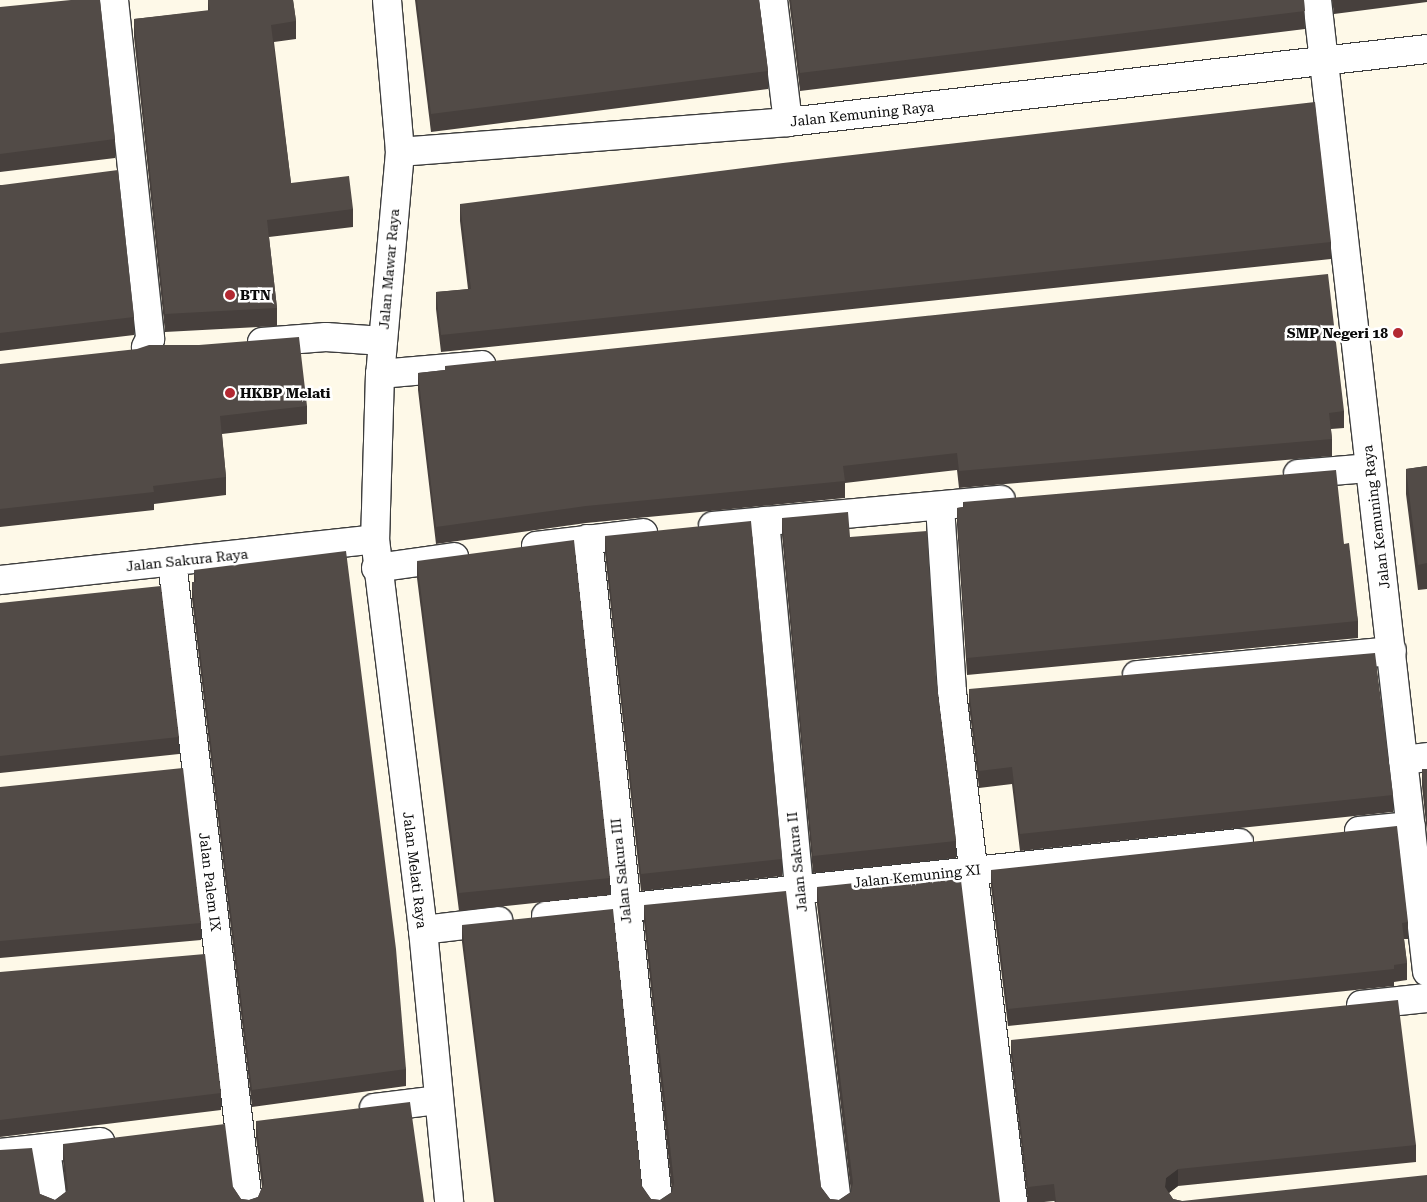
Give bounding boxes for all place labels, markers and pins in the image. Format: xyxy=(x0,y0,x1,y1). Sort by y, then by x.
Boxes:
place label: BTN xyxy=(240,287,271,303)
marker: BTN xyxy=(224,289,236,301)
place label: SMP Negeri 18 xyxy=(1287,325,1388,341)
marker: SMP Negeri 18 xyxy=(1392,327,1404,339)
place label: HKBP Melati xyxy=(240,385,330,401)
marker: HKBP Melati xyxy=(224,387,236,399)

